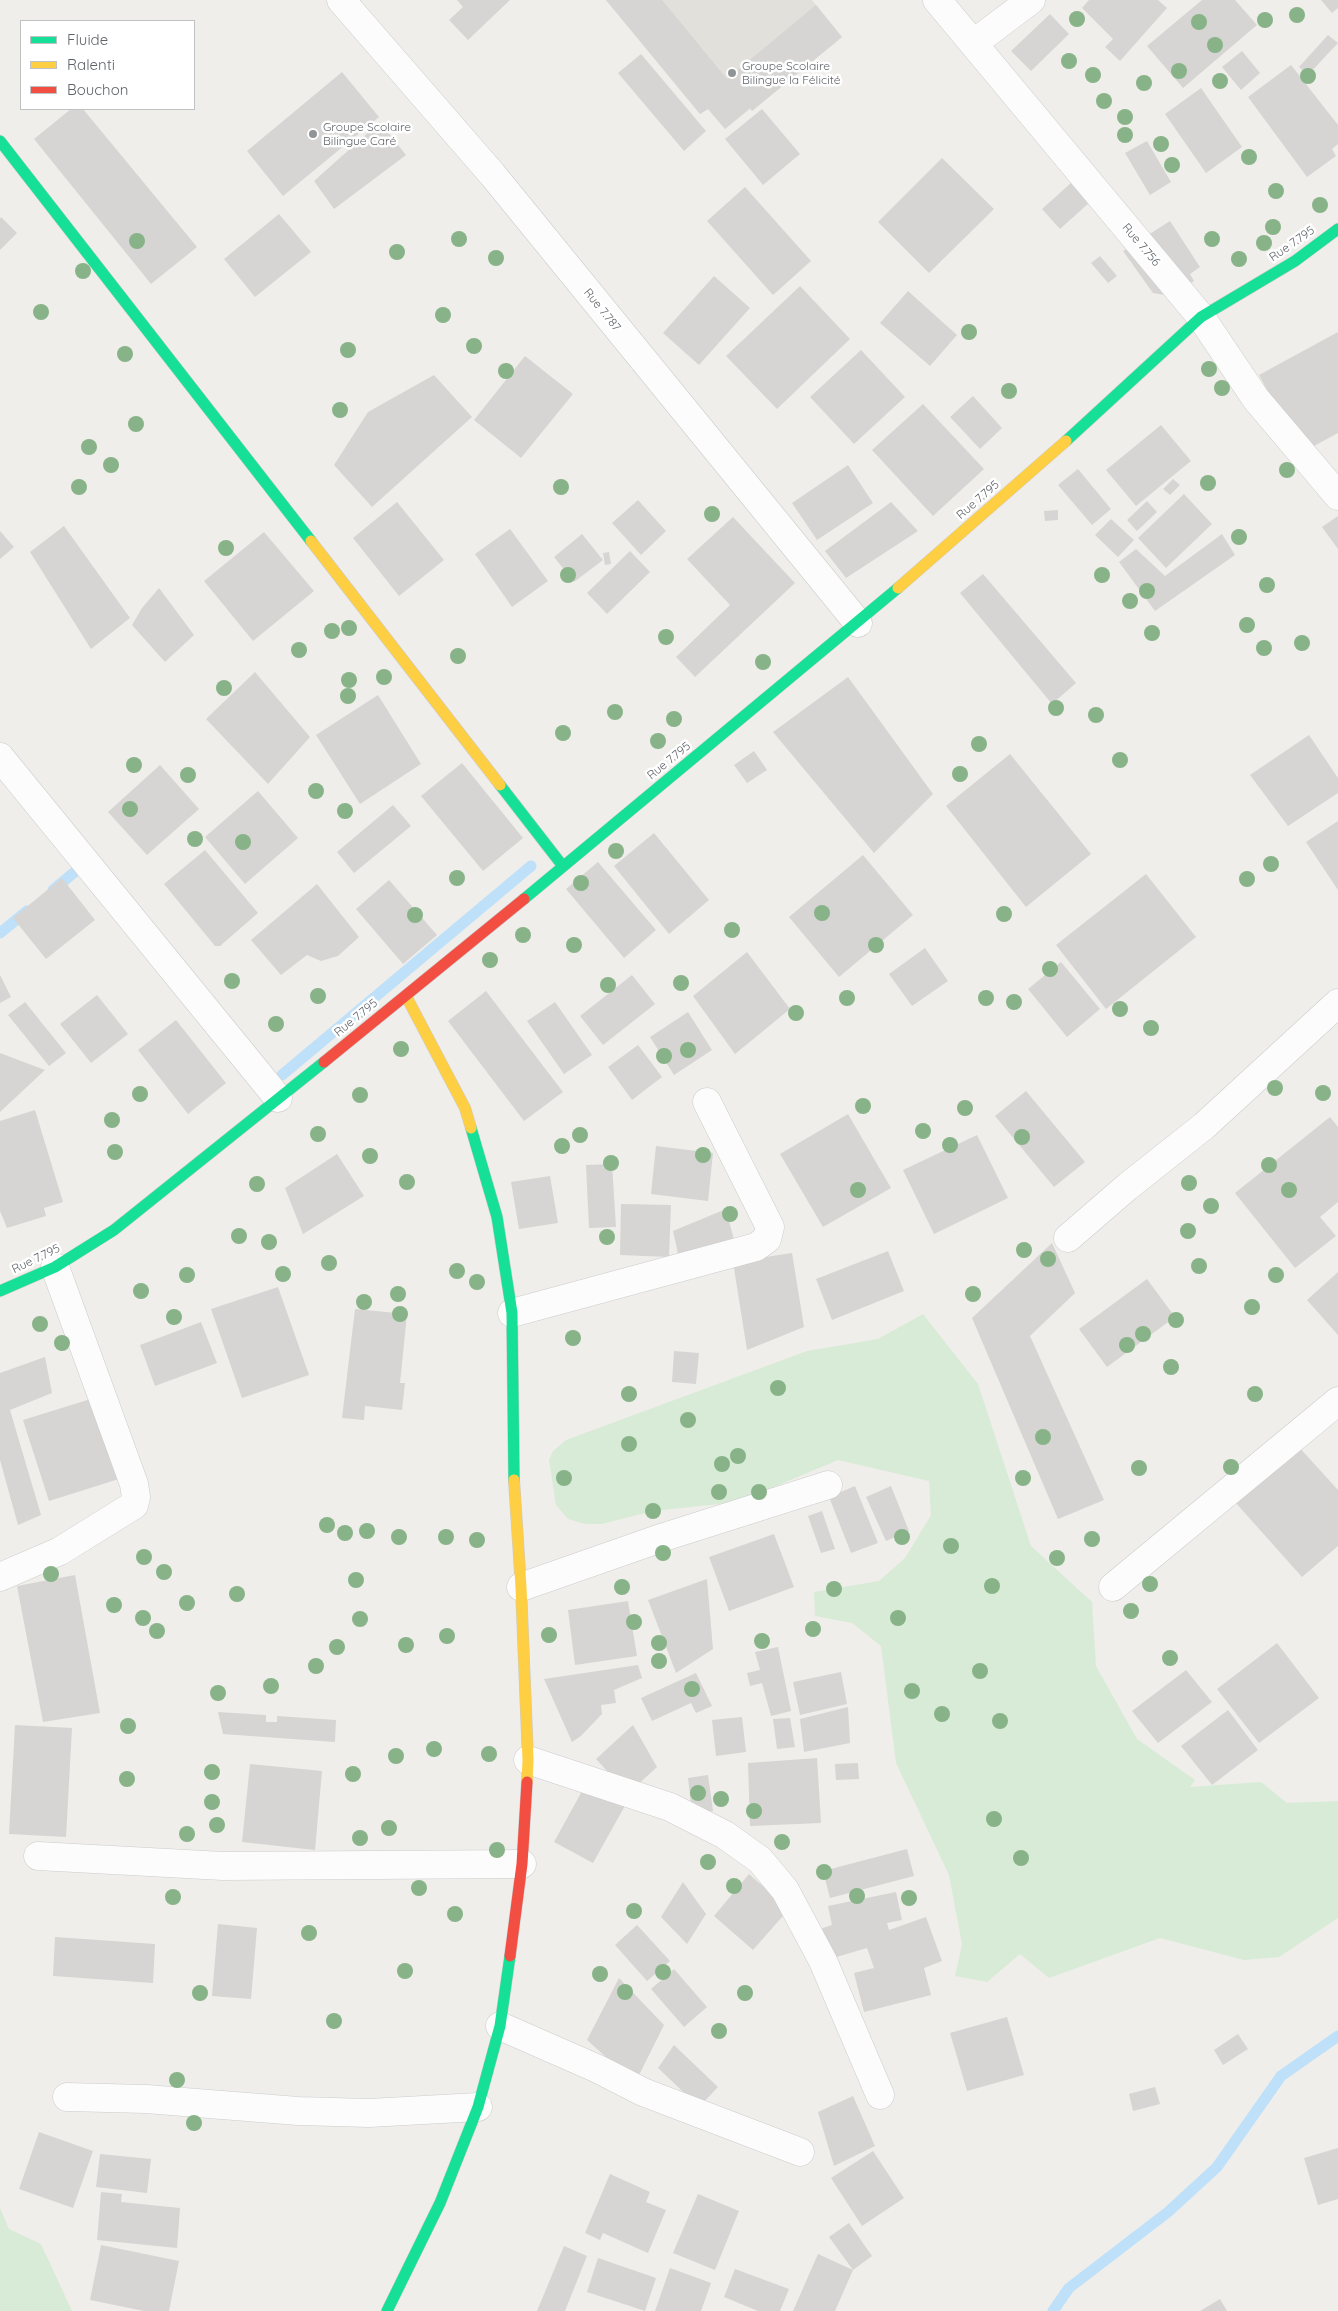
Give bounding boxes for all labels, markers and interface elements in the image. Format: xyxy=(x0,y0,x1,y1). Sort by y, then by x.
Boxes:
legend xyxy=(20,20,195,110)
text: Fluide xyxy=(67,30,108,49)
text: Ralenti xyxy=(67,55,115,74)
place label: Groupe Scolaire Bilingue la Félicité xyxy=(742,59,841,87)
marker: Groupe Scolaire Bilingue la Félicité xyxy=(726,67,738,79)
text: Bouchon xyxy=(67,80,128,99)
place label: Groupe Scolaire Bilingue Caré xyxy=(323,120,411,148)
marker: Groupe Scolaire Bilingue Caré xyxy=(307,128,319,140)
street label: Rue 7.756 xyxy=(1119,221,1163,269)
street label: Rue 7.795 xyxy=(1267,223,1317,265)
street label: Rue 7.787 xyxy=(580,286,624,334)
street label: Rue 7.795 xyxy=(954,478,1002,522)
street label: Rue 7.795 xyxy=(644,739,694,783)
street label: Rue 7.795 xyxy=(331,996,381,1040)
street label: Rue 7.795 xyxy=(10,1241,62,1277)

